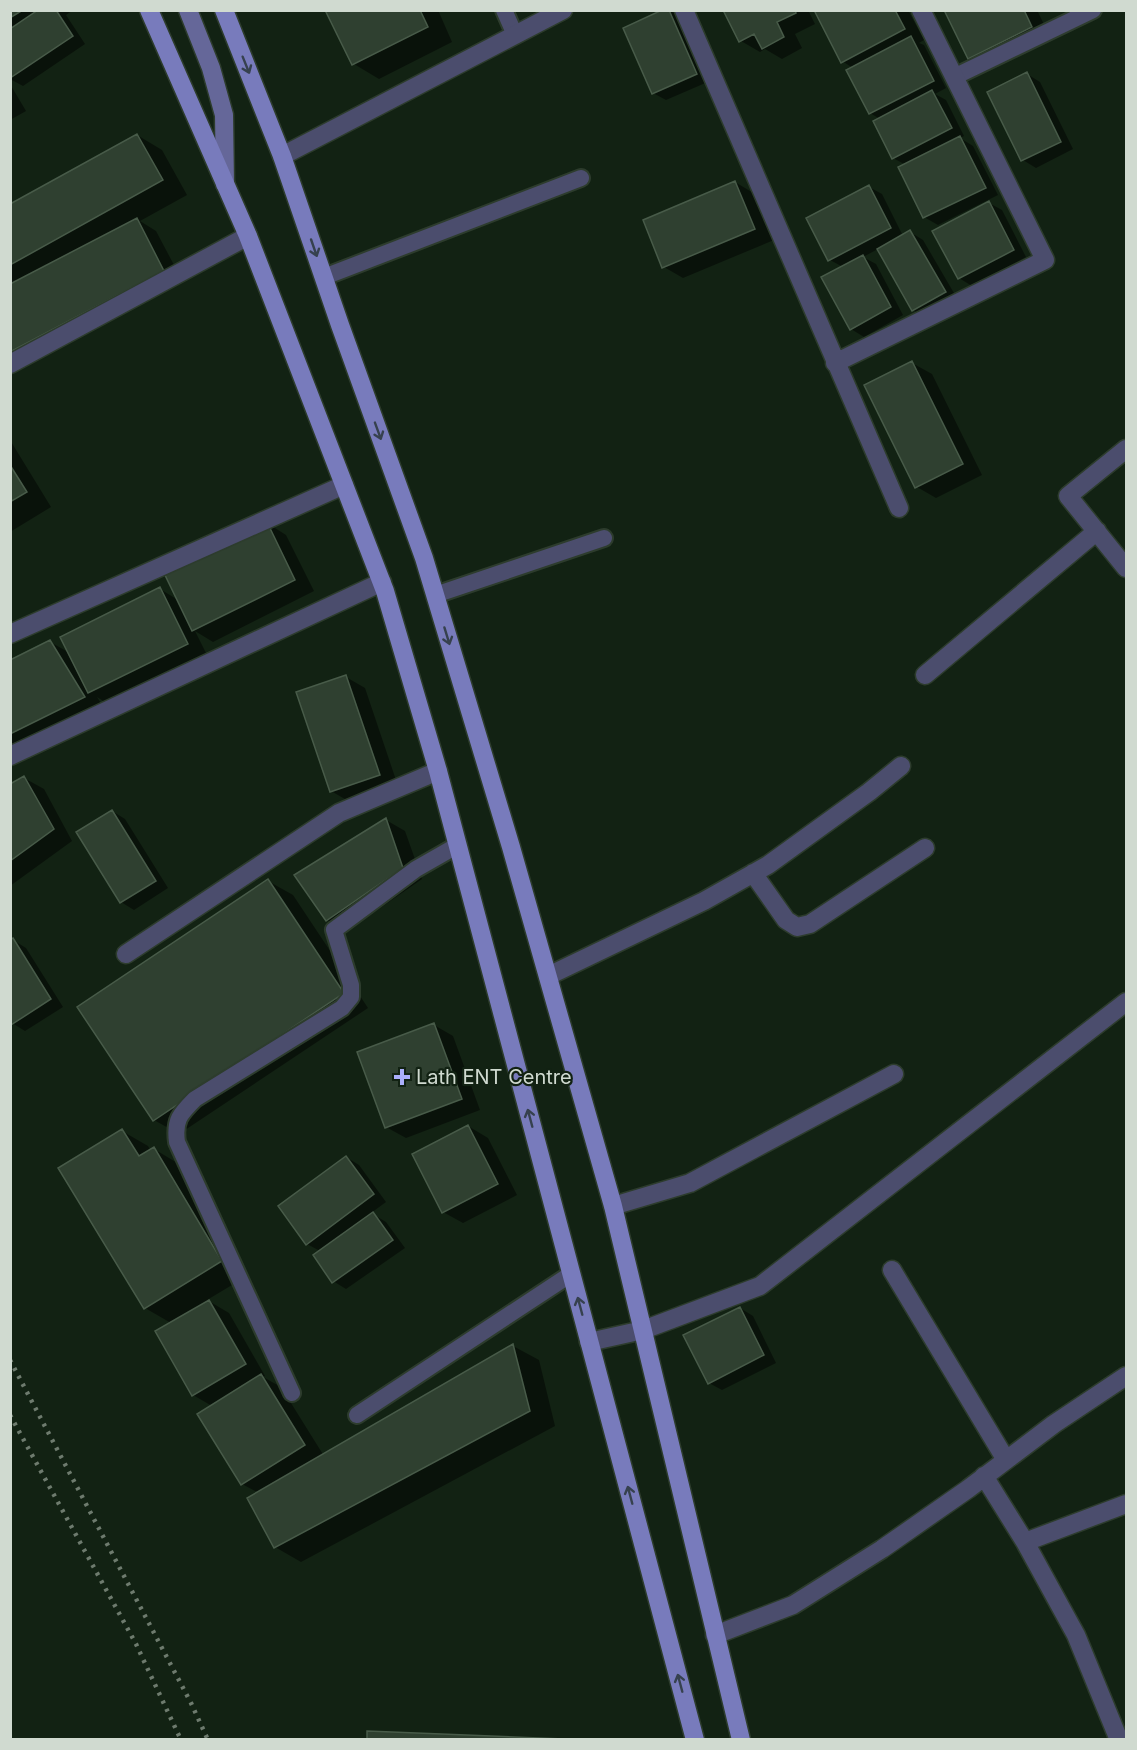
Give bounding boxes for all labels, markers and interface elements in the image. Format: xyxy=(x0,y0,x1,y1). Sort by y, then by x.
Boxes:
one-way arrow xyxy=(241,55,252,74)
one-way arrow xyxy=(309,238,320,256)
one-way arrow xyxy=(374,421,385,440)
one-way arrow xyxy=(443,626,454,645)
place label: Lath ENT Centre xyxy=(416,1065,572,1089)
marker: Lath ENT Centre xyxy=(393,1068,411,1086)
one-way arrow xyxy=(524,1108,535,1127)
one-way arrow xyxy=(573,1297,585,1316)
one-way arrow xyxy=(623,1486,635,1505)
one-way arrow xyxy=(674,1674,685,1693)

